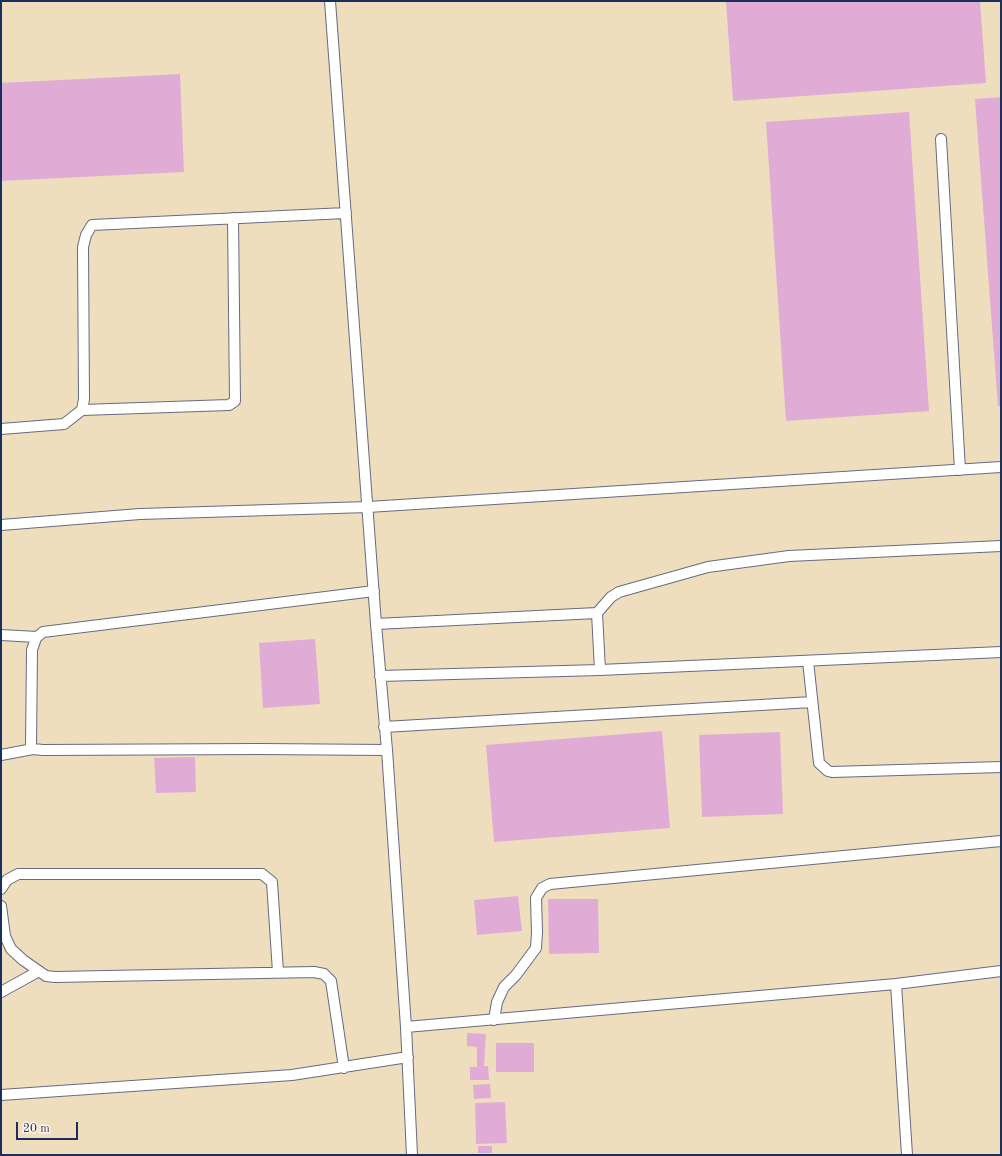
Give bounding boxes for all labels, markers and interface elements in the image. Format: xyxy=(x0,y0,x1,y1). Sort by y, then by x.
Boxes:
scale bar xyxy=(18,1114,80,1140)
text: 20 m xyxy=(23,1123,50,1135)

